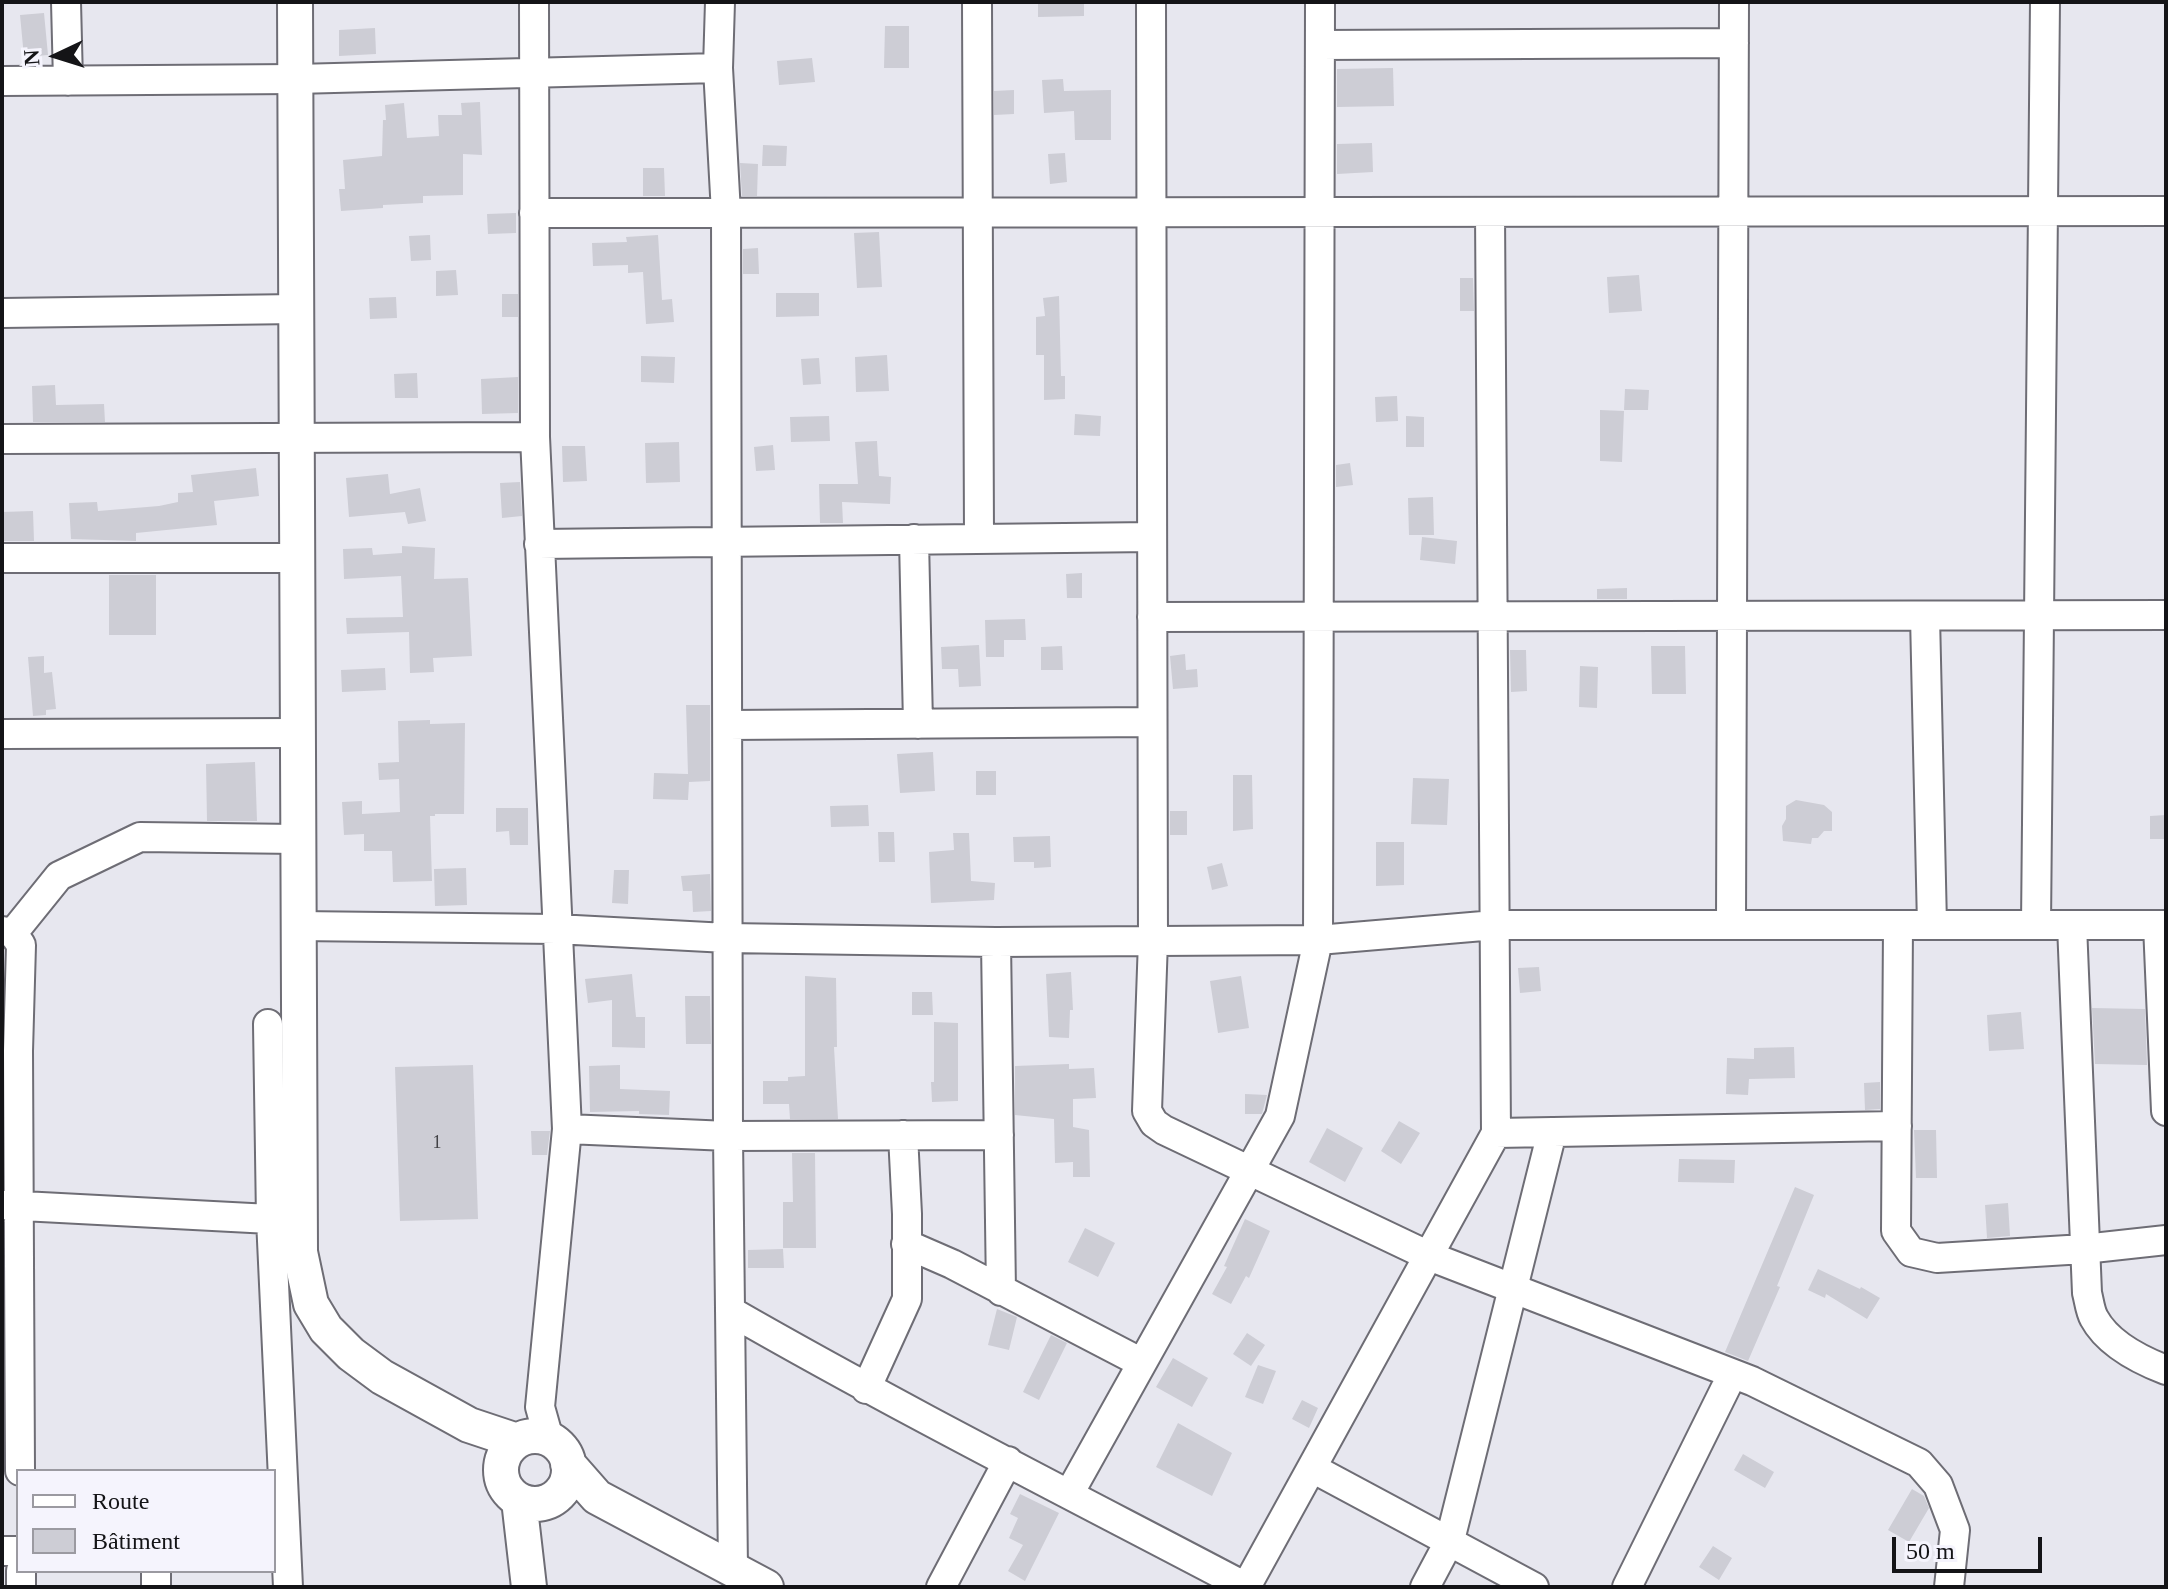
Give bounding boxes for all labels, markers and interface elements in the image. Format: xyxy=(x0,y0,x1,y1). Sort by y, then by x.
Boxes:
north arrow xyxy=(16,16,96,96)
text: N xyxy=(19,49,45,67)
house number: 1 xyxy=(432,1132,442,1154)
legend xyxy=(16,1469,276,1573)
text: Route xyxy=(92,1488,149,1514)
scale bar xyxy=(1896,1521,2046,1571)
text: Bâtiment xyxy=(92,1528,180,1554)
text: 50 m xyxy=(1906,1538,1955,1564)

